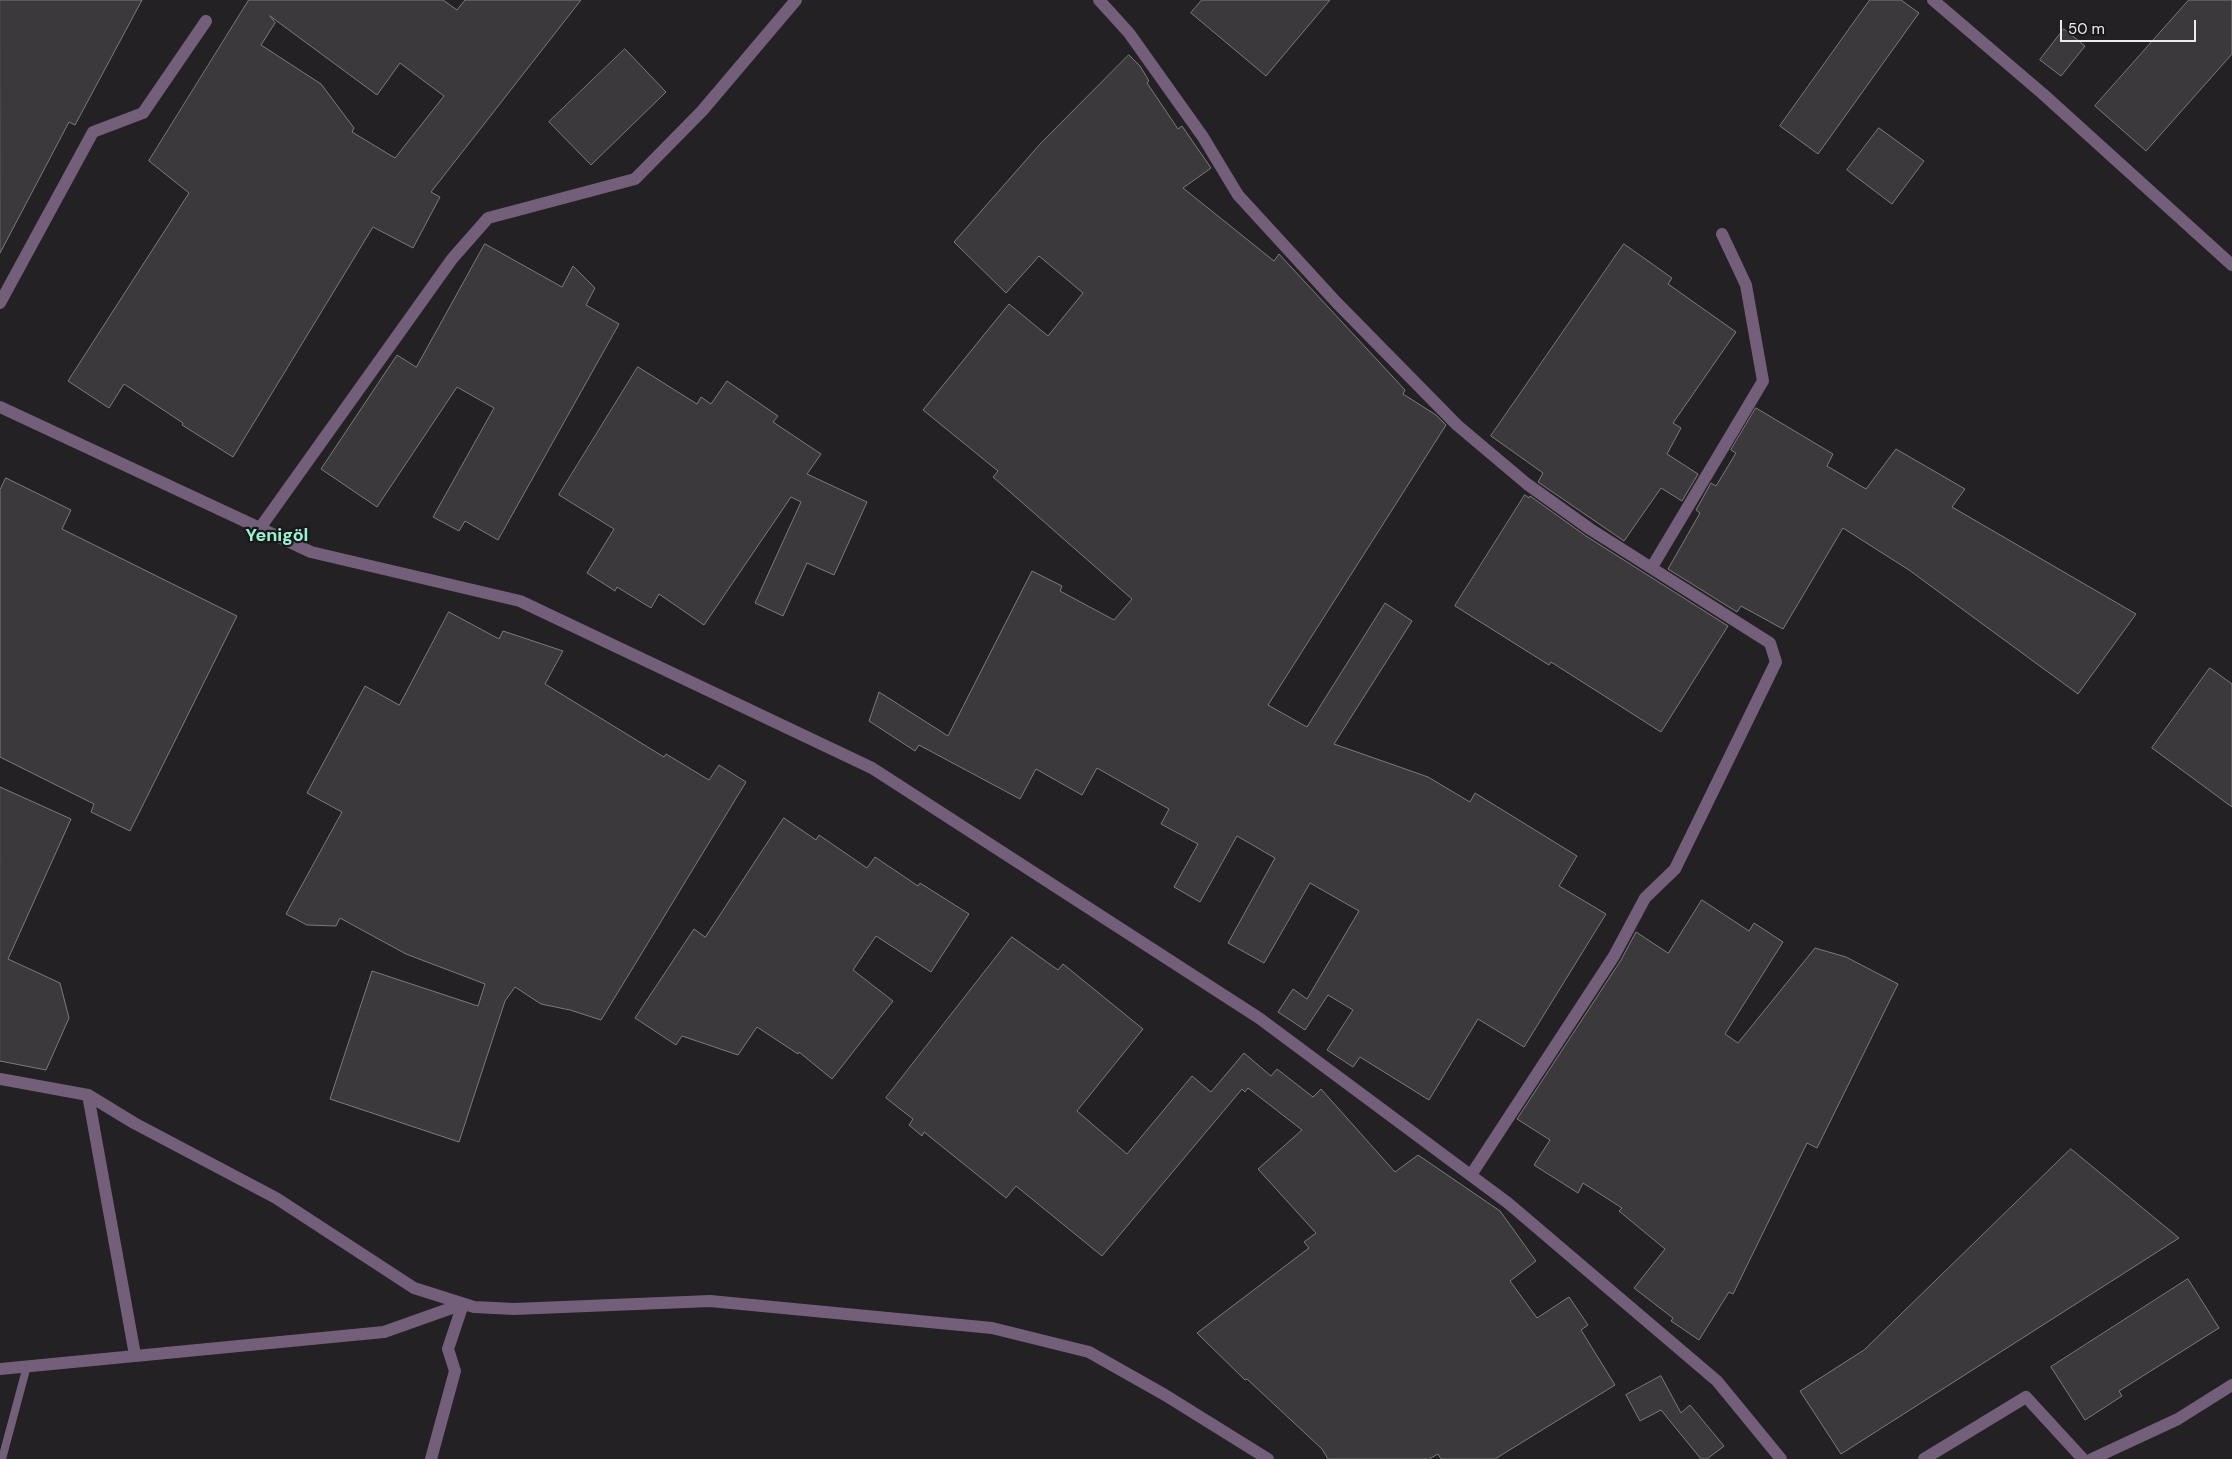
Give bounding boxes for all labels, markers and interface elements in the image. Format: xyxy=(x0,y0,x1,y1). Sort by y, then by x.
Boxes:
scale bar xyxy=(2062,10,2198,42)
text: 50 m xyxy=(2068,19,2105,39)
district label: Yenigöl xyxy=(246,525,308,547)

